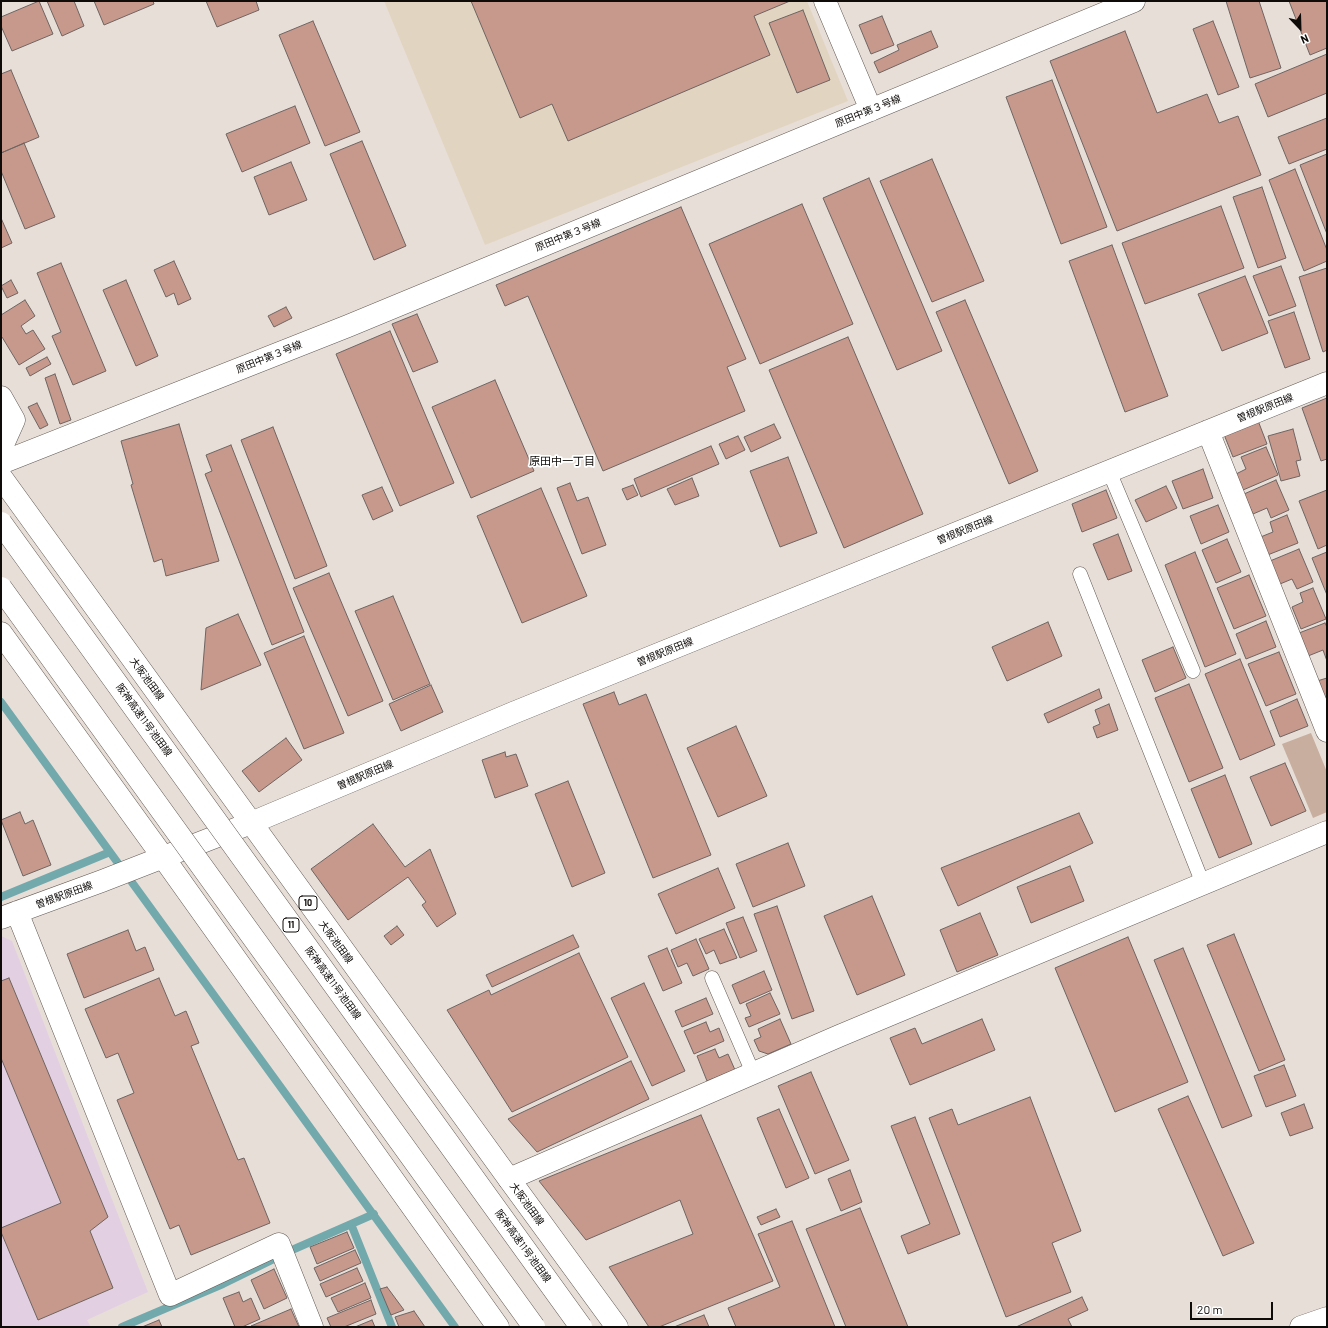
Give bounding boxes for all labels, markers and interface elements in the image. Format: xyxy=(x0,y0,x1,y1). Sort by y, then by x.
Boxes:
north arrow xyxy=(1280,8,1320,48)
text: N xyxy=(1299,32,1311,47)
street label: 原田中第３号線 xyxy=(833,92,903,130)
street label: 原田中第３号線 xyxy=(533,216,603,254)
street label: 原田中第３号線 xyxy=(234,338,304,376)
street label: 曽根駅原田線 xyxy=(1235,391,1295,425)
district label: 原田中一丁目 xyxy=(529,454,595,468)
street label: 曽根駅原田線 xyxy=(935,513,995,547)
street label: 曽根駅原田線 xyxy=(635,635,695,669)
street label: 大阪池田線 xyxy=(127,655,167,703)
street label: 阪神高速11号池田線 xyxy=(114,681,174,759)
street label: 曽根駅原田線 xyxy=(335,758,395,792)
street label: 曽根駅原田線 xyxy=(34,879,94,911)
road number: 10 xyxy=(299,896,317,910)
road number: 11 xyxy=(283,918,299,932)
street label: 大阪池田線 xyxy=(316,918,356,966)
street label: 阪神高速11号池田線 xyxy=(303,944,363,1022)
street label: 大阪池田線 xyxy=(507,1180,547,1228)
street label: 阪神高速11号池田線 xyxy=(493,1207,553,1285)
scale bar xyxy=(1192,1294,1275,1320)
text: 20 m xyxy=(1197,1302,1223,1316)

